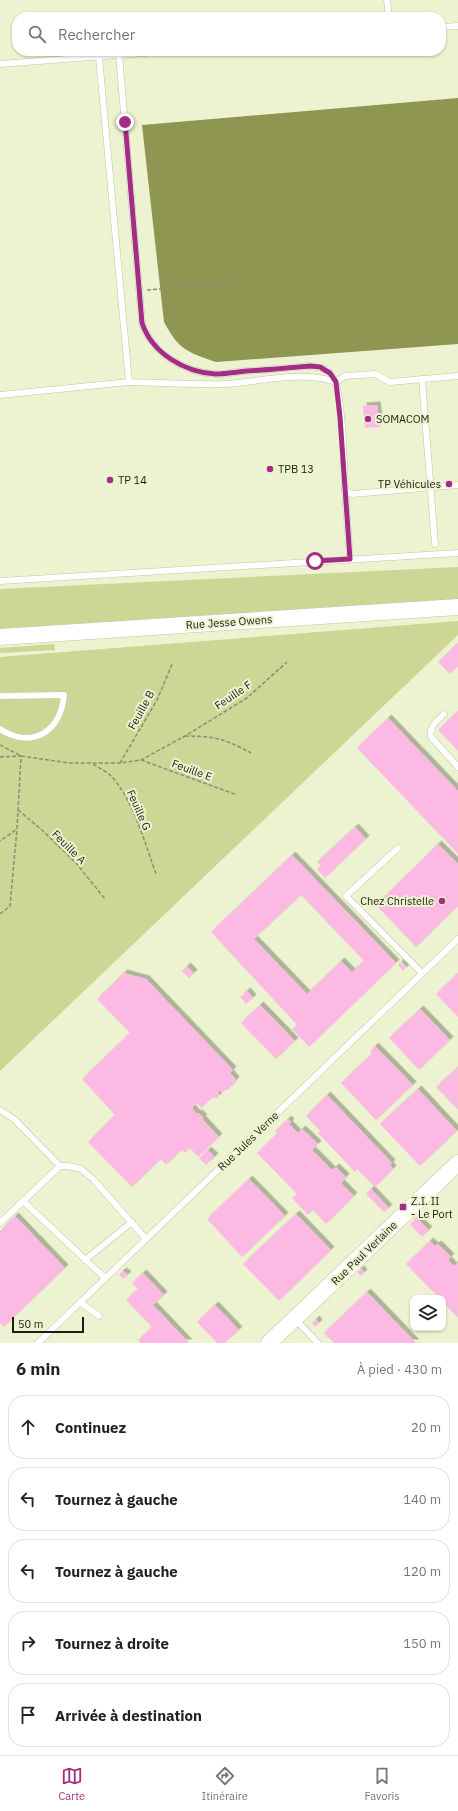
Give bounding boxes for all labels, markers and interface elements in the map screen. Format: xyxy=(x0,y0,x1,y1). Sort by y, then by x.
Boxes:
search box xyxy=(12,12,446,56)
icon: search xyxy=(26,23,48,45)
text: Rechercher xyxy=(58,25,135,44)
route end xyxy=(116,113,134,131)
place label: SOMACOM xyxy=(376,412,429,426)
marker: SOMACOM xyxy=(363,414,373,424)
place label: TPB 13 xyxy=(278,462,314,476)
marker: TPB 13 xyxy=(265,464,275,474)
place label: TP 14 xyxy=(118,473,147,487)
marker: TP 14 xyxy=(105,475,115,485)
place label: TP Véhicules xyxy=(378,477,441,491)
marker: TP Véhicules xyxy=(444,479,454,489)
route start xyxy=(306,552,324,570)
street label: Rue Jesse Owens xyxy=(185,612,273,632)
street label: Feuille F xyxy=(212,678,254,712)
street label: Feuille B xyxy=(125,688,157,732)
street label: Feuille E xyxy=(170,756,214,784)
street label: Feuille G xyxy=(124,787,154,833)
street label: Feuille A xyxy=(49,827,89,867)
place label: Chez Christelle xyxy=(360,894,434,908)
marker: Chez Christelle xyxy=(437,896,447,906)
street label: Rue Jules Verne xyxy=(215,1108,281,1174)
place label: Z.I. II - Le Port xyxy=(411,1194,453,1221)
marker: Z.I. II - Le Port xyxy=(398,1202,408,1212)
street label: Rue Paul Verlaine xyxy=(328,1218,400,1288)
map controls xyxy=(410,1295,446,1331)
button: layers xyxy=(410,1295,446,1331)
scale bar xyxy=(12,1315,84,1334)
text: 50 m xyxy=(18,1317,43,1331)
text: 6 min xyxy=(16,1358,60,1380)
text: À pied · 430 m xyxy=(357,1361,442,1378)
icon: ahead xyxy=(17,1416,39,1438)
text: Continuez xyxy=(55,1418,126,1437)
text: 20 m xyxy=(411,1419,441,1436)
icon: left xyxy=(17,1488,39,1510)
text: Tournez à gauche xyxy=(55,1490,178,1509)
text: 140 m xyxy=(403,1491,441,1508)
icon: left xyxy=(17,1560,39,1582)
text: Tournez à gauche xyxy=(55,1562,178,1581)
text: 120 m xyxy=(403,1563,441,1580)
icon: right xyxy=(17,1632,39,1654)
text: Tournez à droite xyxy=(55,1634,169,1653)
text: 150 m xyxy=(403,1635,441,1652)
icon: arrive xyxy=(17,1704,39,1726)
text: Arrivée à destination xyxy=(55,1706,202,1725)
tab: Carte xyxy=(58,1765,85,1803)
tab: Itinéraire xyxy=(202,1765,248,1803)
tab: Favoris xyxy=(364,1765,400,1803)

